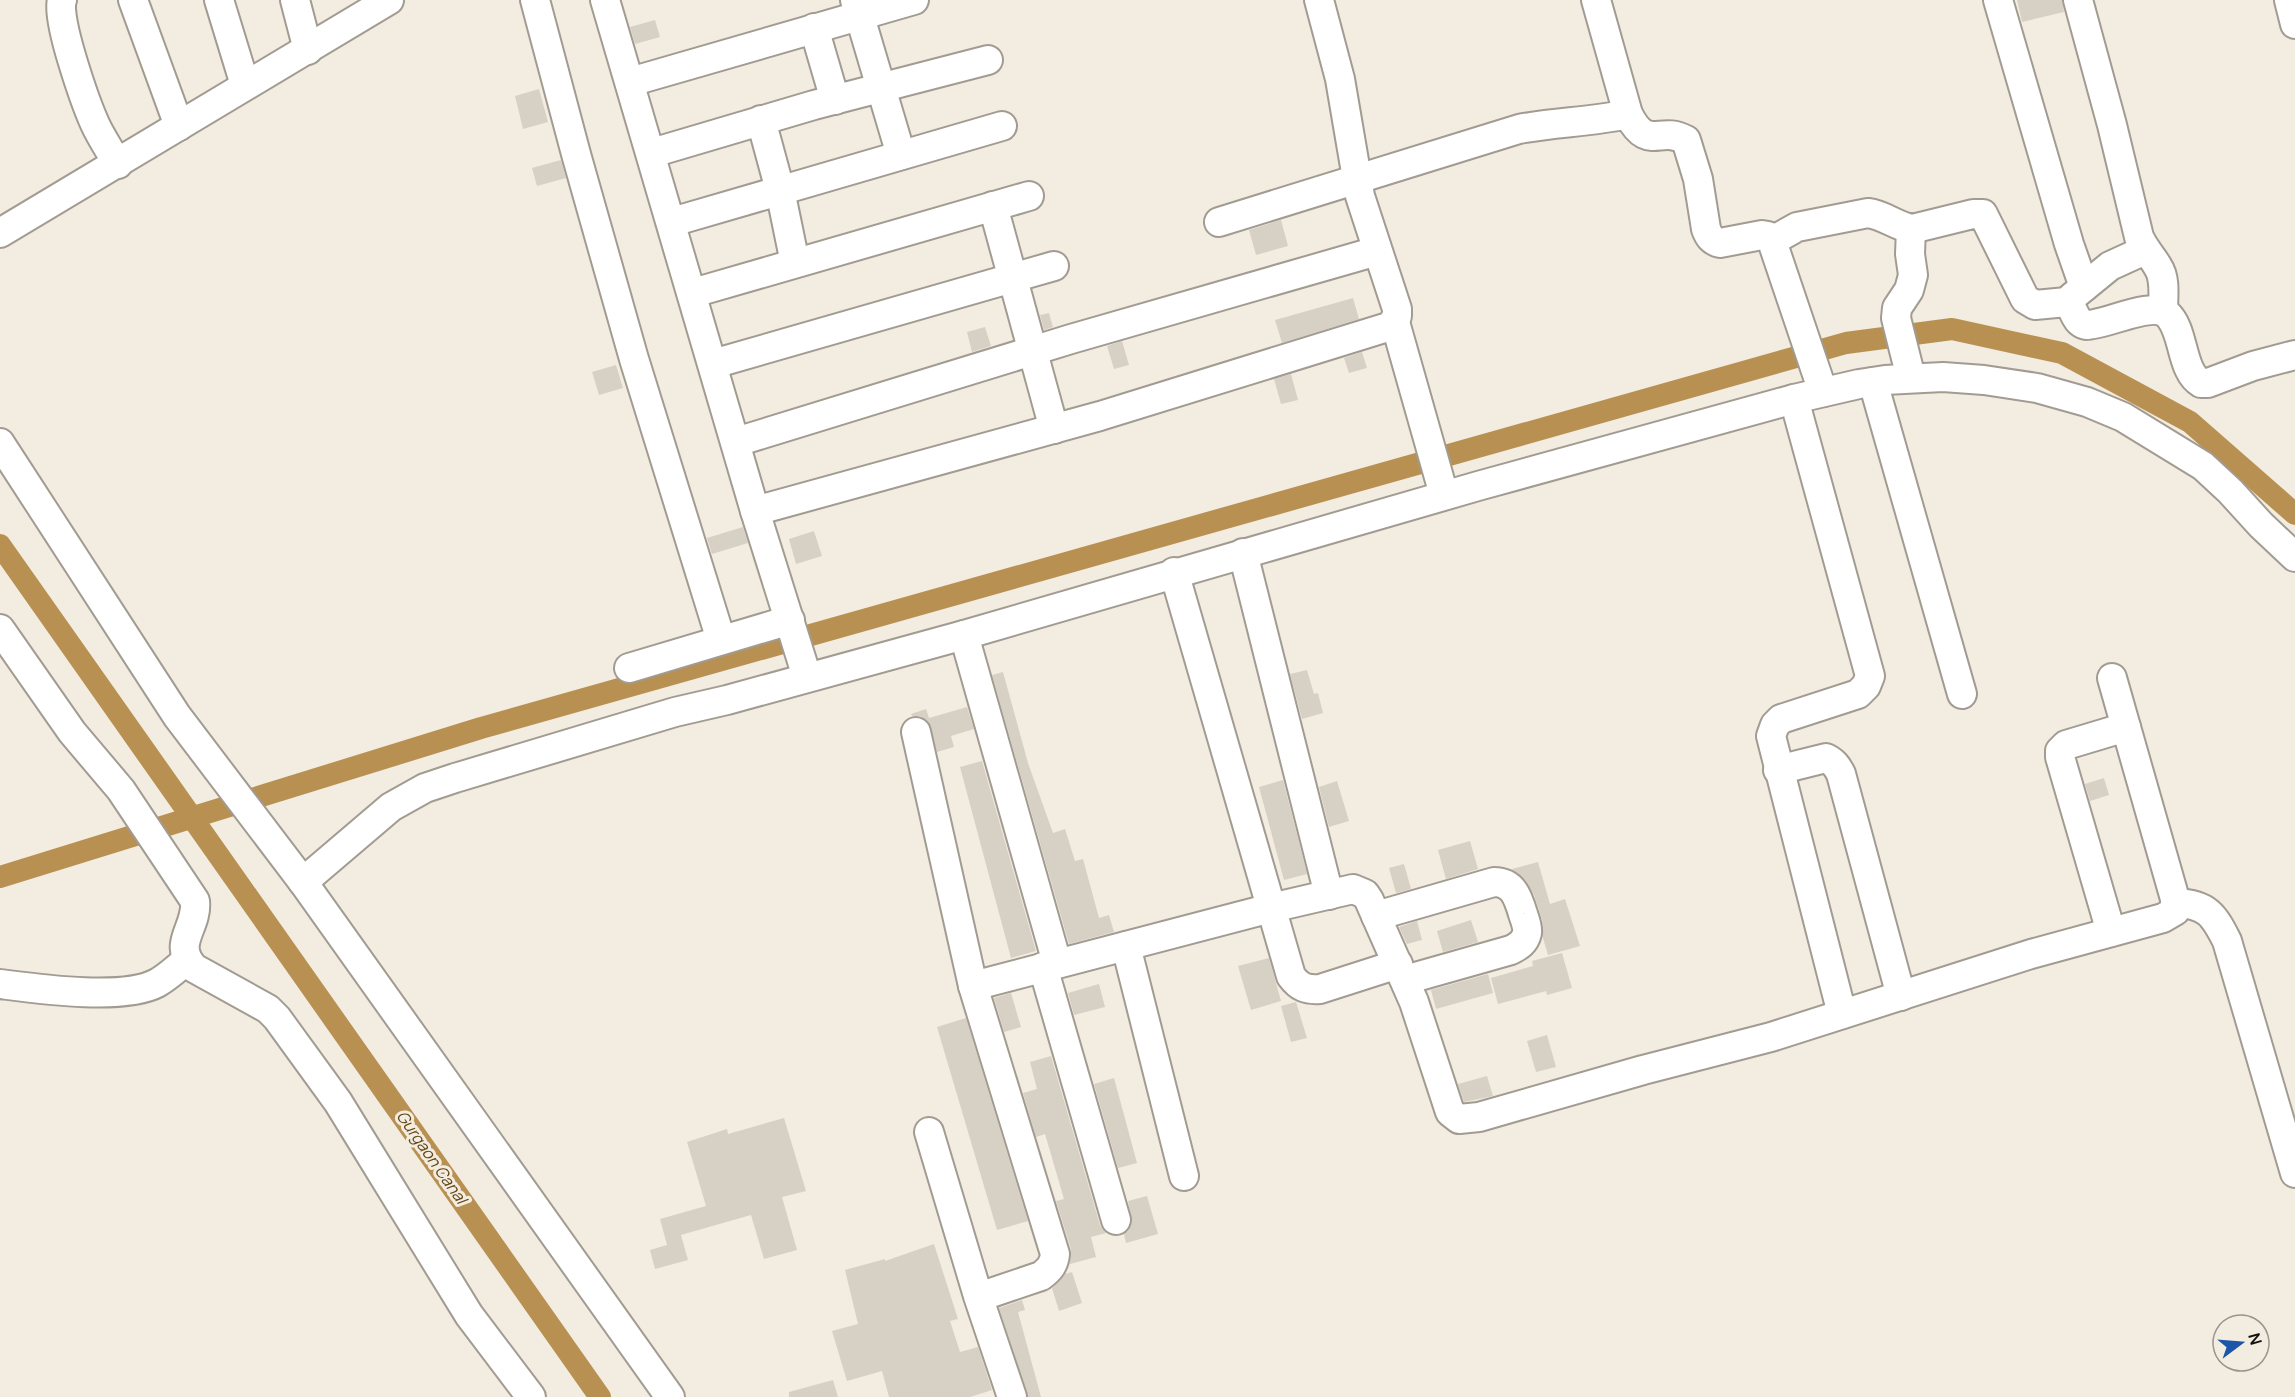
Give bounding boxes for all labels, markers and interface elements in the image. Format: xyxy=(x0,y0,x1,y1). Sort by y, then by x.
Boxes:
water label: Gurgaon Canal xyxy=(392,1106,474,1210)
north arrow xyxy=(2211,1313,2271,1373)
text: N xyxy=(2243,1330,2268,1347)

